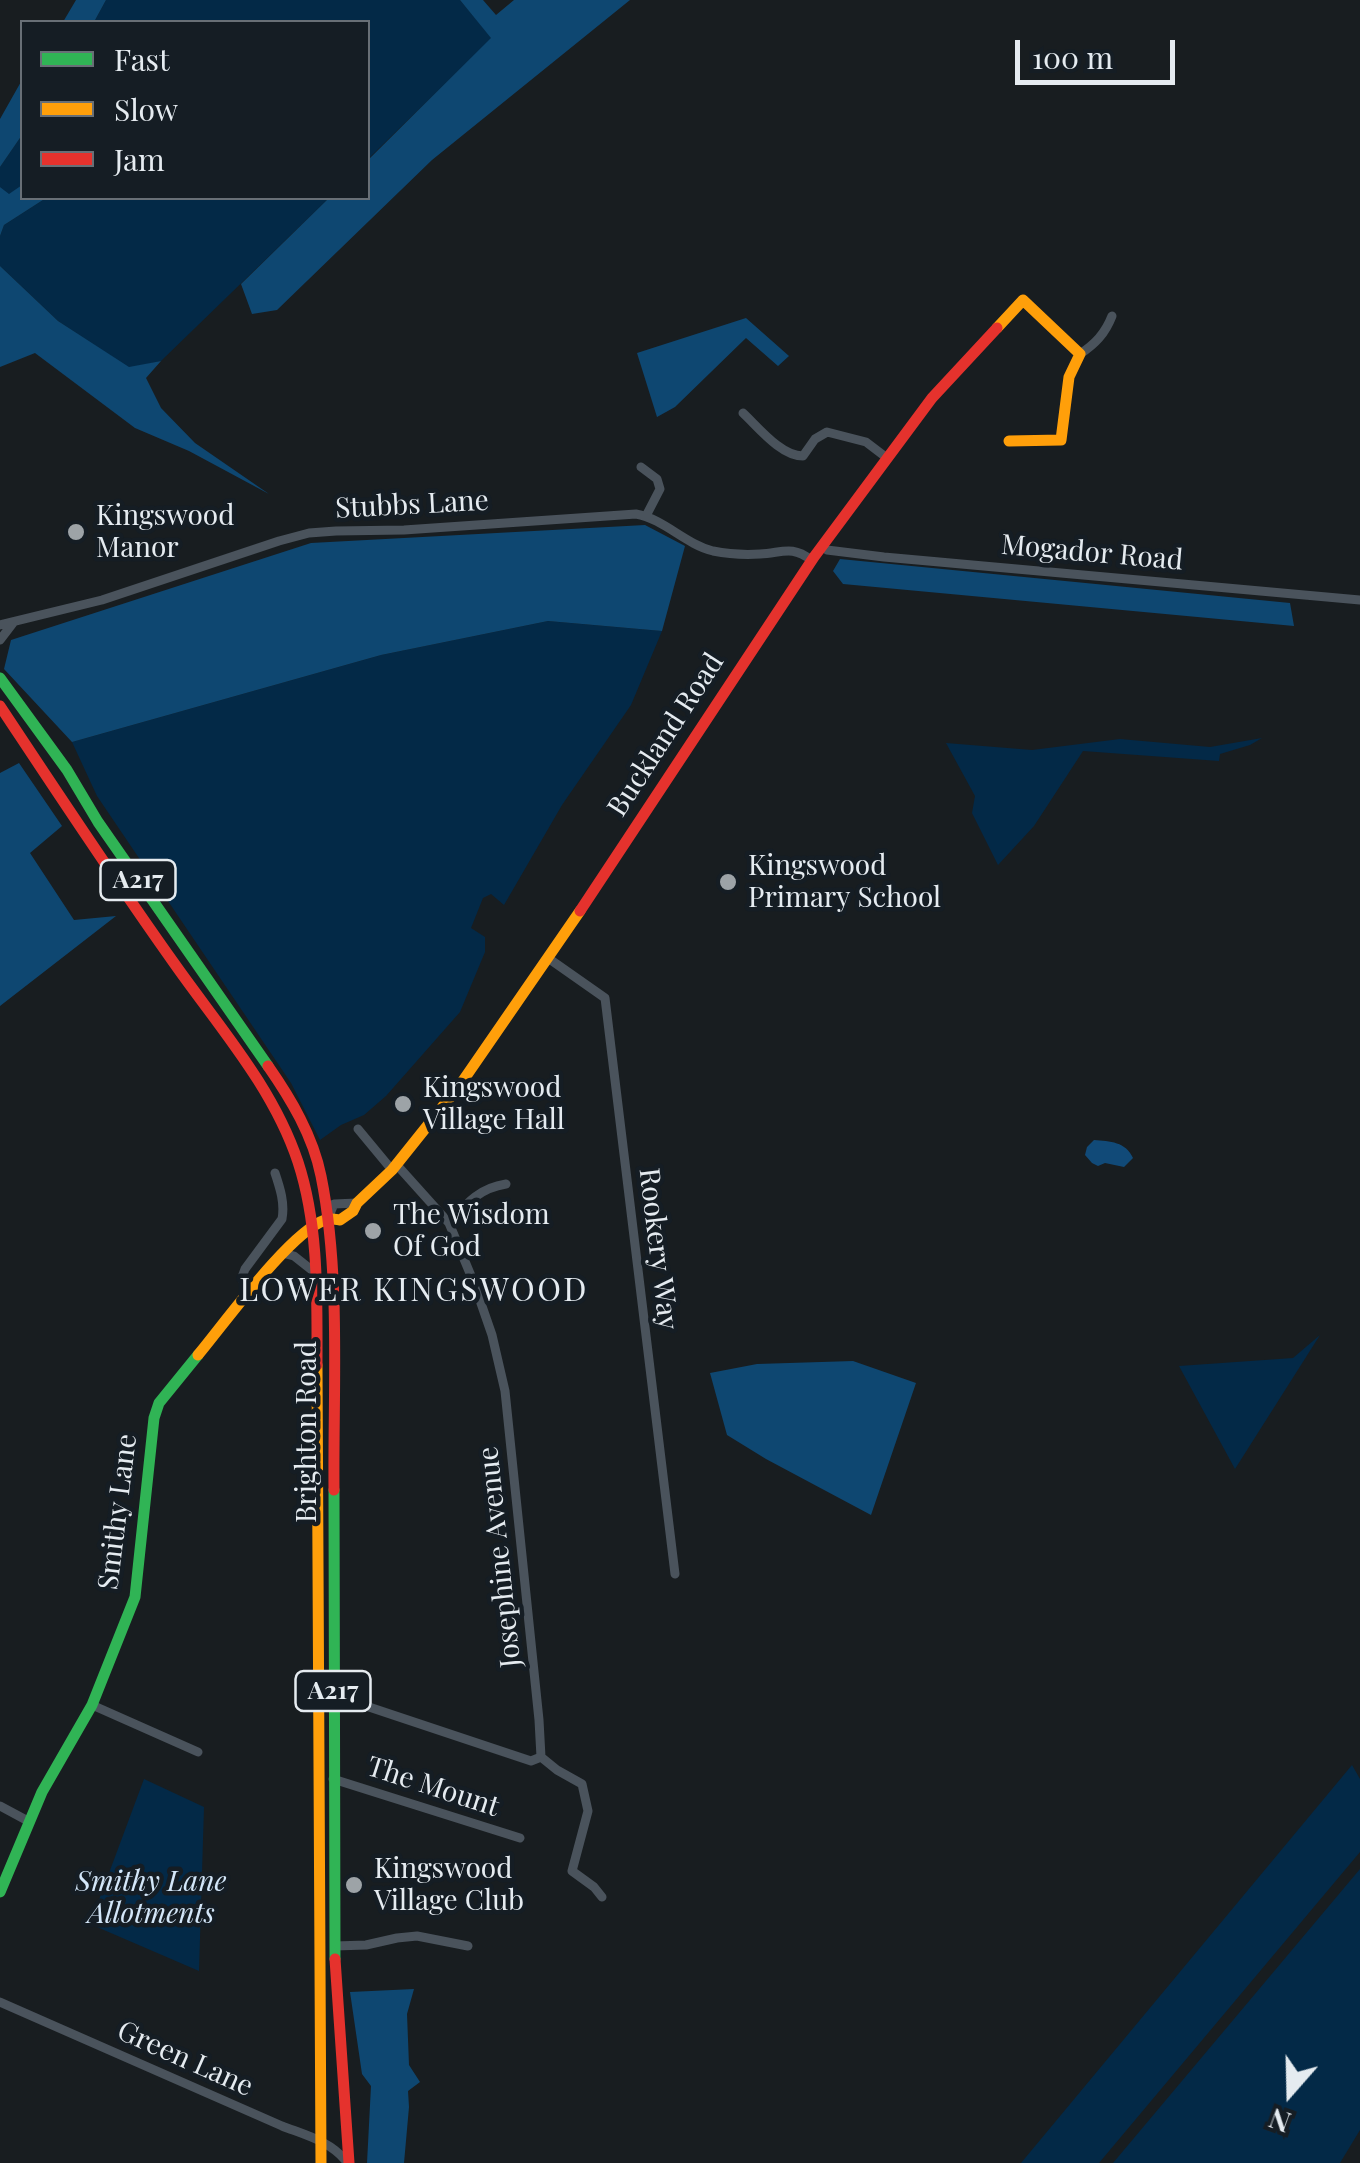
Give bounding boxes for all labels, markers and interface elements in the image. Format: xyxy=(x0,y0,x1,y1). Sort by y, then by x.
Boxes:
legend xyxy=(20,20,370,200)
scale bar xyxy=(1020,20,1180,82)
text: 100 m xyxy=(1032,37,1113,77)
text: Fast xyxy=(114,39,170,79)
text: Slow xyxy=(114,89,178,129)
text: Jam xyxy=(114,139,165,179)
street label: Stubbs Lane xyxy=(334,484,490,526)
place label: Kingswood Manor xyxy=(96,499,234,565)
marker: Kingswood Manor xyxy=(65,521,87,543)
street label: Mogador Road xyxy=(1000,528,1184,578)
street label: Buckland Road xyxy=(601,647,731,823)
place label: Kingswood Primary School xyxy=(748,849,941,915)
road number: A217 xyxy=(100,860,176,900)
marker: Kingswood Primary School xyxy=(717,871,739,893)
place label: Kingswood Village Hall xyxy=(423,1071,565,1137)
marker: Kingswood Village Hall xyxy=(392,1093,414,1115)
street label: Rookery Way xyxy=(631,1166,685,1332)
place label: The Wisdom Of God xyxy=(393,1198,550,1264)
marker: The Wisdom Of God xyxy=(362,1220,384,1242)
district label: LOWER KINGSWOOD xyxy=(239,1272,589,1310)
street label: Brighton Road xyxy=(290,1341,324,1523)
street label: Smithy Lane xyxy=(92,1432,144,1592)
street label: Josephine Avenue xyxy=(472,1445,528,1669)
road number: A217 xyxy=(296,1671,370,1711)
street label: The Mount xyxy=(363,1750,503,1824)
place label: Kingswood Village Club xyxy=(374,1852,524,1918)
park label: Smithy Lane Allotments xyxy=(76,1865,226,1931)
marker: Kingswood Village Club xyxy=(343,1874,365,1896)
street label: Green Lane xyxy=(112,2014,258,2104)
north arrow xyxy=(1240,2043,1340,2143)
text: N xyxy=(1264,2101,1295,2143)

